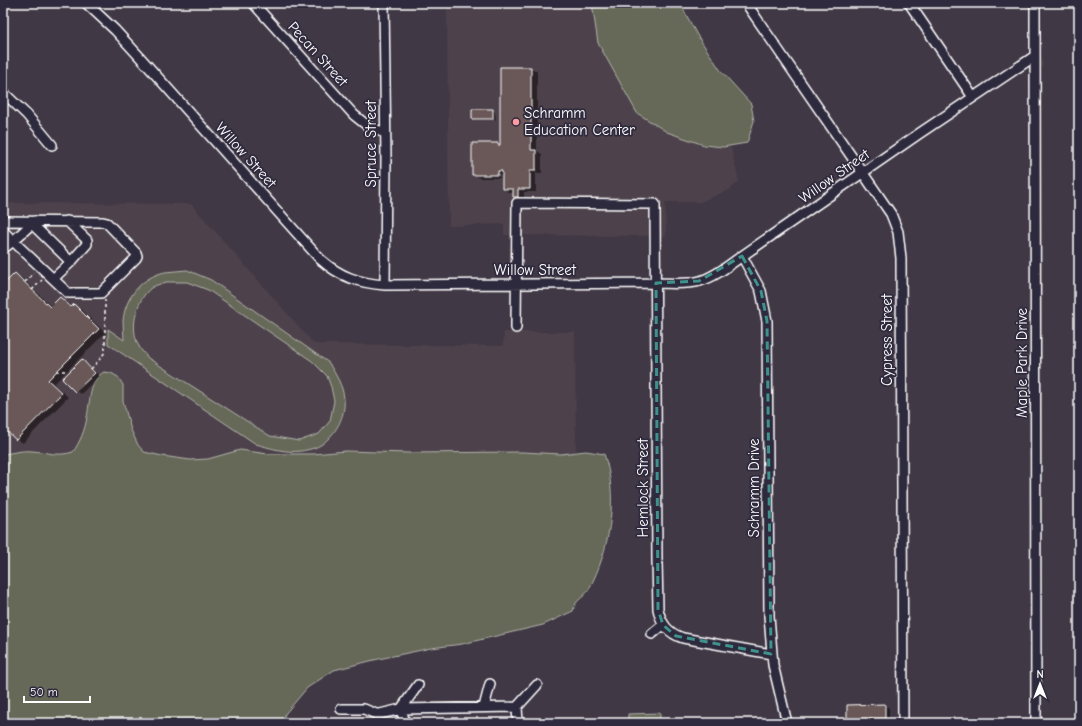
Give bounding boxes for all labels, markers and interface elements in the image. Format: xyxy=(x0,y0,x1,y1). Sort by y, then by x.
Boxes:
street label: Pecan Street xyxy=(284,18,352,91)
street label: Spruce Street xyxy=(362,100,380,188)
place label: Schramm Education Center xyxy=(524,104,635,139)
marker: Schramm Education Center xyxy=(511,117,521,127)
street label: Willow Street xyxy=(212,118,281,192)
street label: Willow Street xyxy=(795,145,873,207)
street label: Willow Street xyxy=(494,261,577,279)
street label: Cypress Street xyxy=(878,293,896,386)
street label: Maple Park Drive xyxy=(1013,307,1031,418)
street label: Hemlock Street xyxy=(634,438,652,538)
street label: Schramm Drive xyxy=(745,438,763,538)
north arrow xyxy=(1020,664,1060,704)
text: N xyxy=(1036,668,1044,681)
scale bar xyxy=(24,678,90,704)
text: 50 m xyxy=(30,685,58,699)

